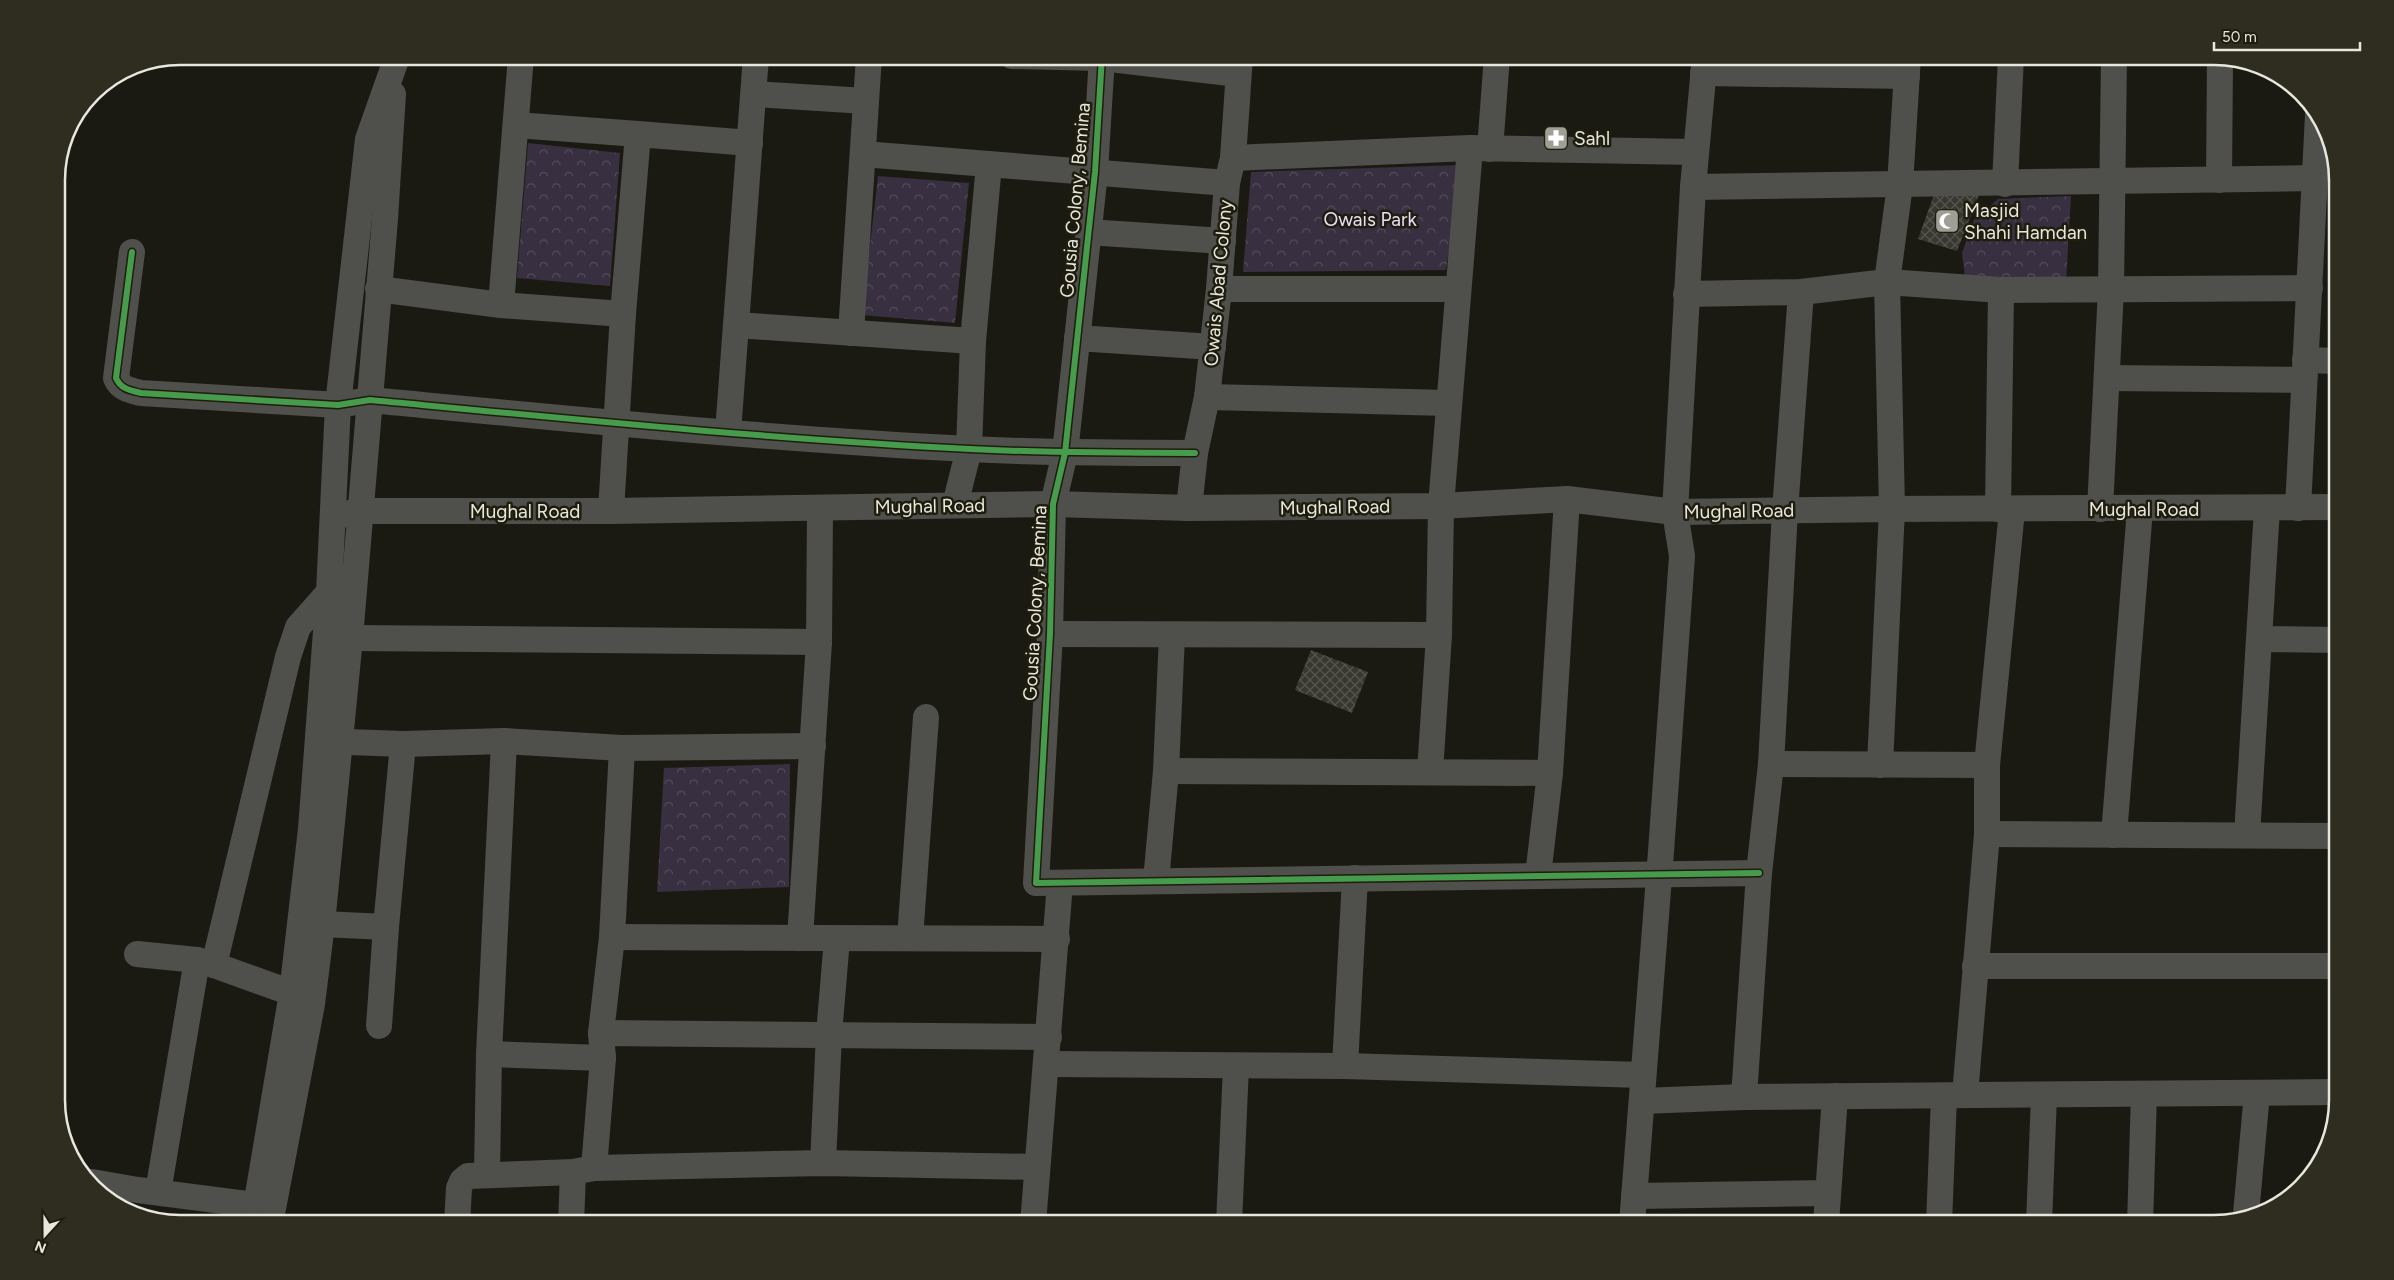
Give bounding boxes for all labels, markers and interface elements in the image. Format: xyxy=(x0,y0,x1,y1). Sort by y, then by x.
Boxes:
scale bar xyxy=(2214,20,2360,52)
text: 50 m xyxy=(2222,28,2257,46)
street label: Gousia Colony, Bemina xyxy=(1055,101,1095,299)
pharmacy icon: Sahl xyxy=(1543,125,1569,151)
place label: Sahl xyxy=(1574,127,1610,150)
street label: Owais Abad Colony xyxy=(1199,199,1237,367)
place label: Masjid Shahi Hamdan xyxy=(1964,199,2087,244)
park label: Owais Park xyxy=(1323,208,1417,231)
mosque icon: Masjid Shahi Hamdan xyxy=(1934,208,1960,234)
street label: Mughal Road xyxy=(874,494,986,518)
street label: Mughal Road xyxy=(1279,495,1391,519)
street label: Mughal Road xyxy=(2089,498,2199,521)
street label: Mughal Road xyxy=(1683,499,1795,523)
street label: Mughal Road xyxy=(470,500,580,523)
street label: Gousia Colony, Bemina xyxy=(1018,505,1052,701)
north arrow xyxy=(20,1210,70,1260)
text: N xyxy=(32,1237,49,1257)

